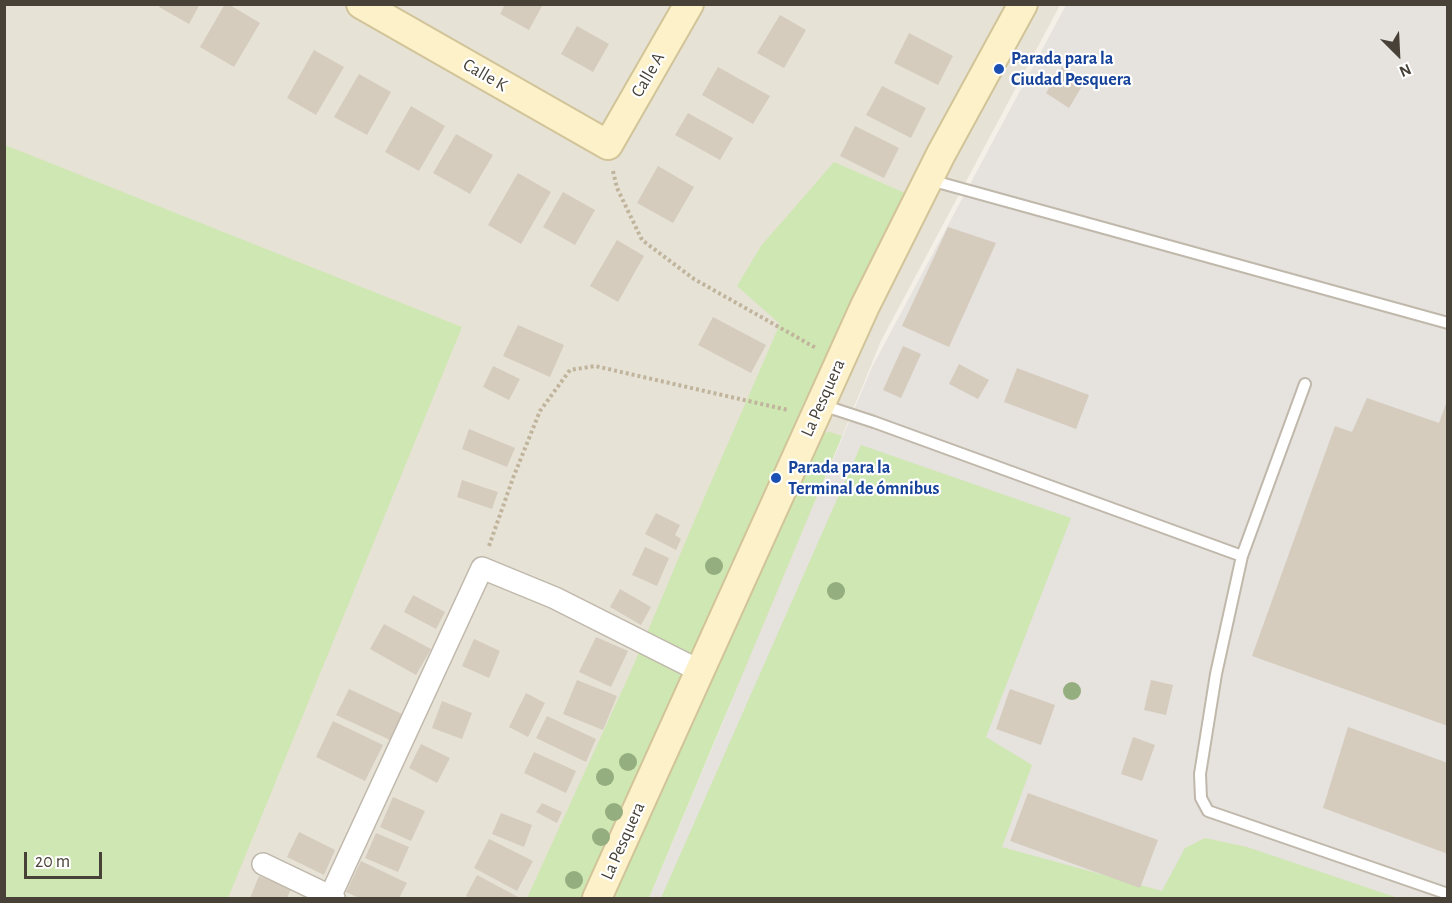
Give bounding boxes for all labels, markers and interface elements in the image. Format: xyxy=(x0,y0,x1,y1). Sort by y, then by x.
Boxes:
north arrow xyxy=(1368,24,1428,84)
place label: Parada para la Ciudad Pesquera xyxy=(1011,48,1131,90)
street label: Calle A xyxy=(627,49,669,101)
street label: Calle K xyxy=(459,54,511,96)
text: N xyxy=(1397,61,1414,80)
marker: Parada para la Ciudad Pesquera xyxy=(992,62,1006,76)
street label: La Pesquera xyxy=(796,356,850,440)
place label: Parada para la Terminal de ómnibus xyxy=(788,457,939,500)
marker: Parada para la Terminal de ómnibus xyxy=(769,471,783,485)
street label: La Pesquera xyxy=(596,799,650,883)
scale bar xyxy=(27,840,105,878)
text: 20 m xyxy=(35,853,70,871)

